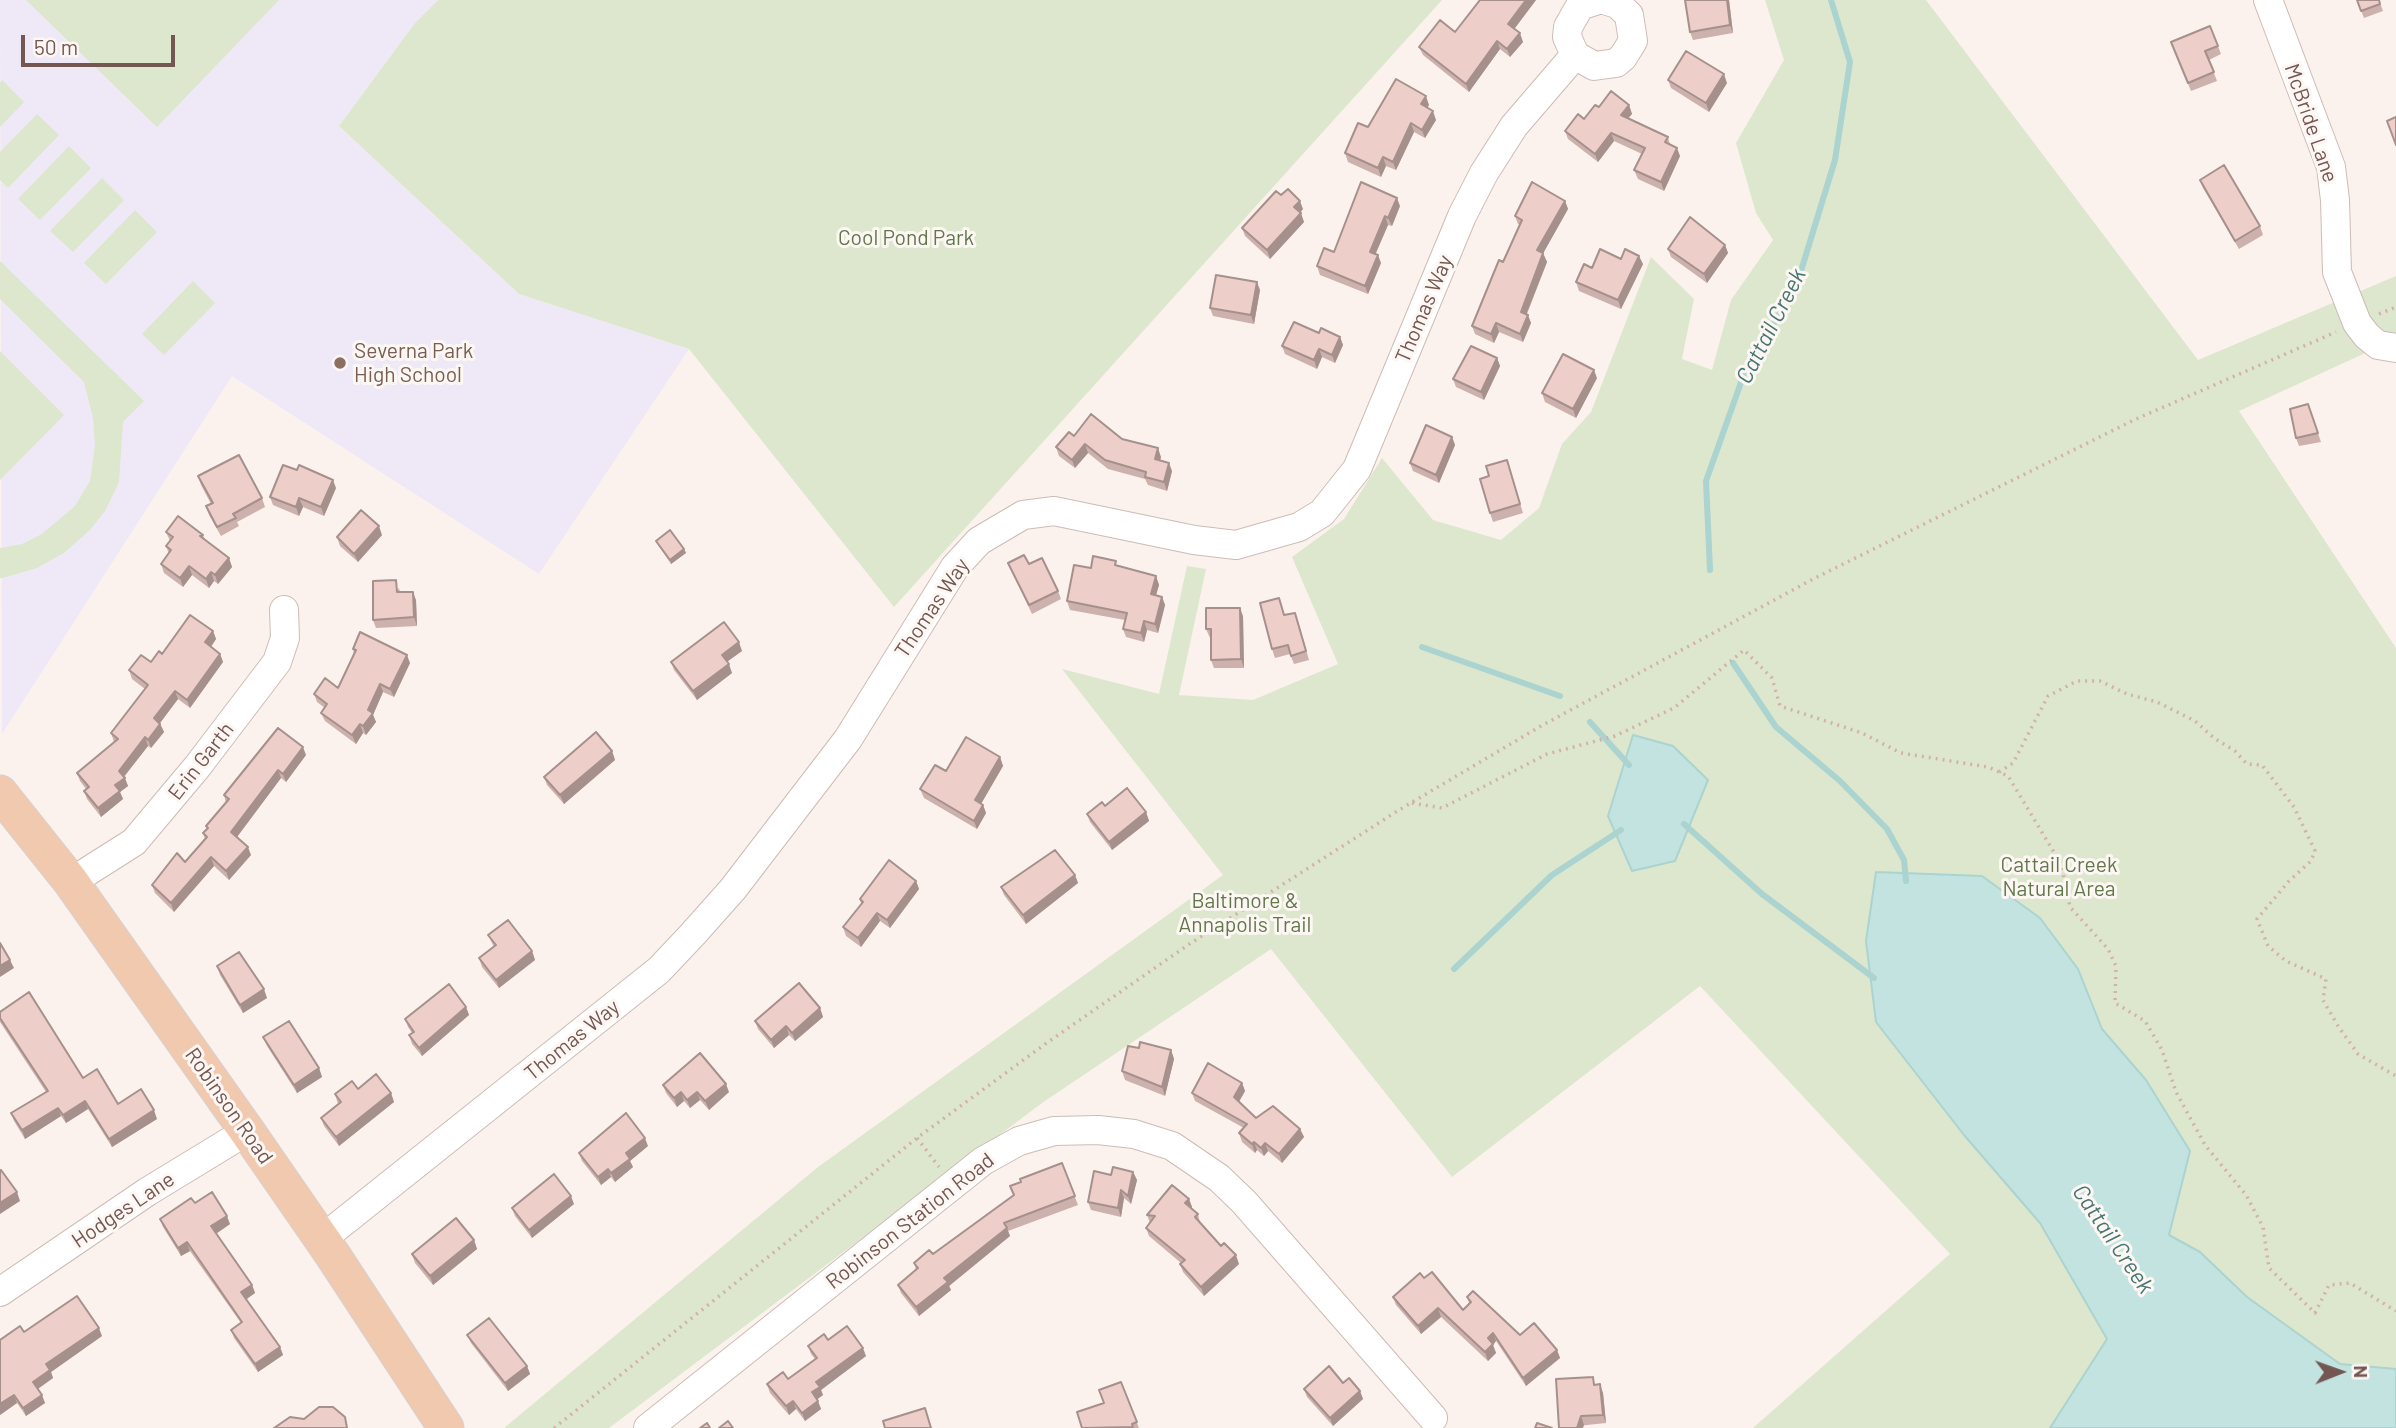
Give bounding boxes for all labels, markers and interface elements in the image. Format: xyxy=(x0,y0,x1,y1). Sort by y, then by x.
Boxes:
scale bar xyxy=(24,21,178,65)
text: 50 m xyxy=(34,34,78,59)
street label: McBride Lane xyxy=(2279,60,2343,186)
park label: Cool Pond Park xyxy=(838,225,974,251)
street label: Thomas Way xyxy=(1390,251,1458,367)
water label: Cattail Creek xyxy=(1730,264,1812,388)
place label: Severna Park High School xyxy=(354,338,473,388)
marker: Severna Park High School xyxy=(332,355,348,371)
street label: Thomas Way xyxy=(889,553,975,663)
street label: Erin Garth xyxy=(163,717,239,805)
park label: Cattail Creek Natural Area xyxy=(2001,852,2117,902)
park label: Baltimore & Annapolis Trail xyxy=(1179,888,1311,938)
street label: Thomas Way xyxy=(520,994,624,1086)
street label: Robinson Road xyxy=(180,1043,278,1169)
street label: Robinson Station Road xyxy=(821,1148,999,1294)
street label: Hodges Lane xyxy=(67,1167,179,1253)
water label: Cattail Creek xyxy=(2066,1179,2160,1299)
north arrow xyxy=(2305,1337,2375,1407)
text: N xyxy=(2350,1365,2373,1378)

